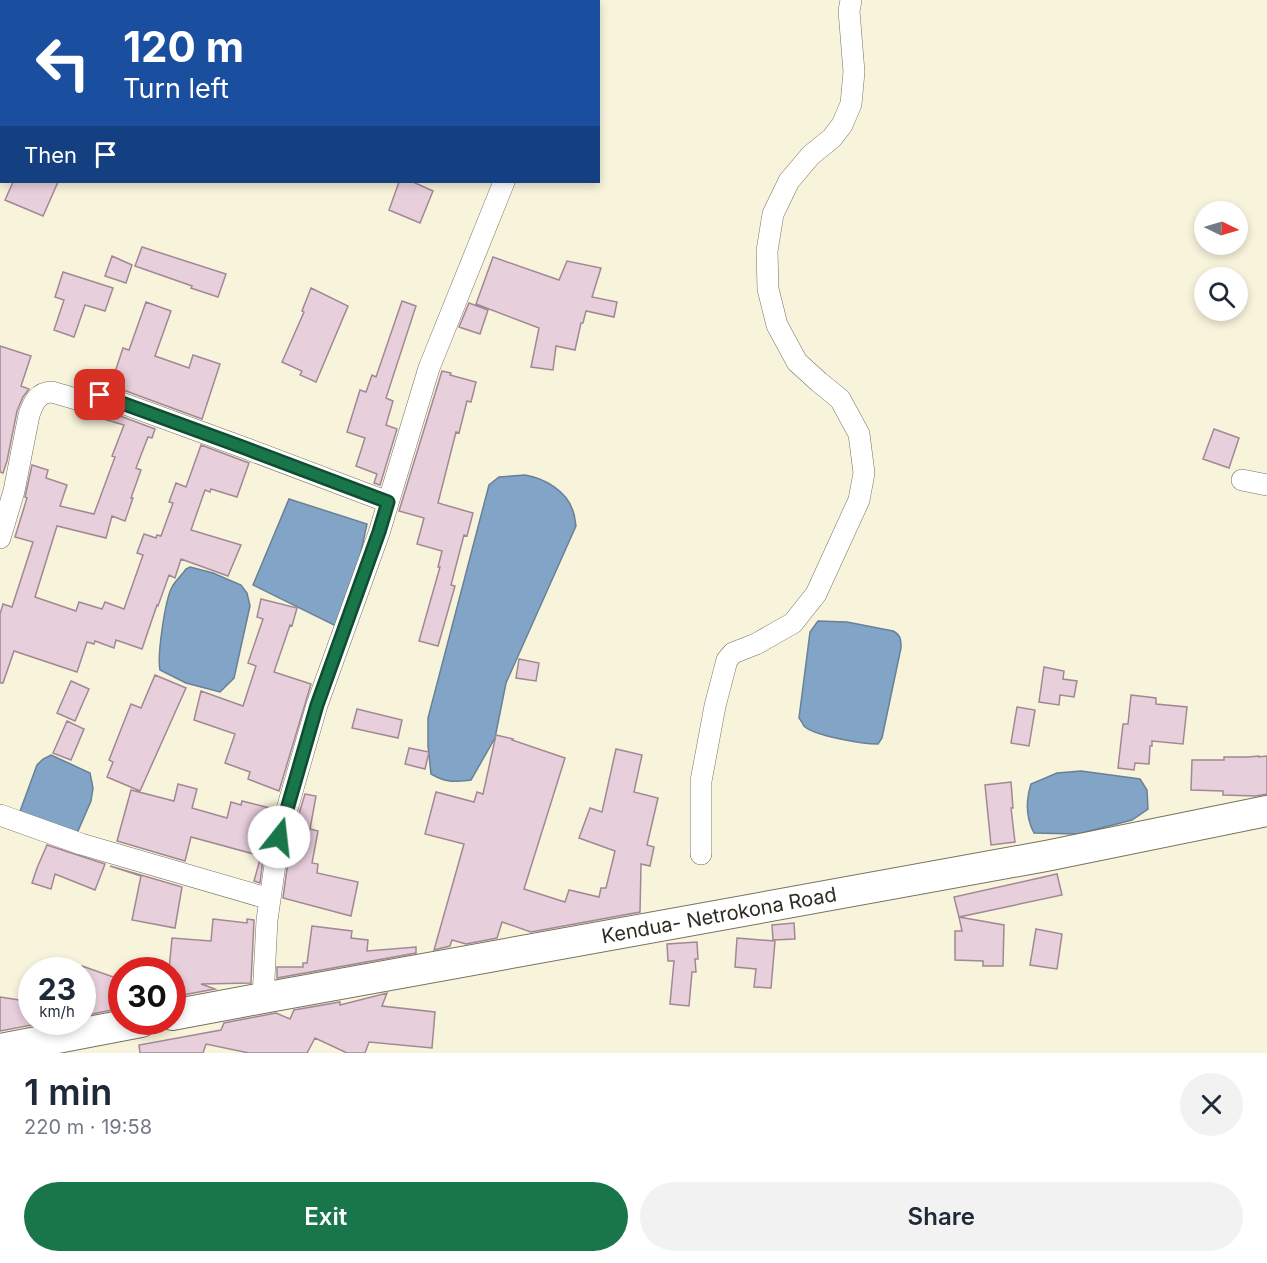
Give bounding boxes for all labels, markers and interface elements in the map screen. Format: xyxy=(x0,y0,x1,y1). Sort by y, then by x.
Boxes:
text: 120 m xyxy=(123,21,244,72)
icon: left xyxy=(24,24,102,102)
text: Turn left xyxy=(123,72,229,105)
icon: arrive xyxy=(89,138,122,171)
text: Then xyxy=(24,142,77,168)
north arrow xyxy=(1194,201,1248,255)
map controls xyxy=(1194,201,1248,321)
button: search xyxy=(1194,267,1248,321)
pin xyxy=(74,369,125,420)
icon: arrive xyxy=(83,378,116,411)
position arrow xyxy=(247,805,311,869)
street label: Kendua- Netrokona Road xyxy=(600,882,838,948)
speed limit sign: 30 xyxy=(108,957,186,1035)
text: 23 xyxy=(38,971,76,1007)
text: km/h xyxy=(39,1002,75,1021)
text: 1 min xyxy=(24,1070,112,1114)
button: close xyxy=(1180,1073,1243,1136)
text: 220 m · 19:58 xyxy=(24,1115,152,1139)
button: Exit xyxy=(24,1182,628,1251)
button: Share xyxy=(640,1182,1243,1251)

